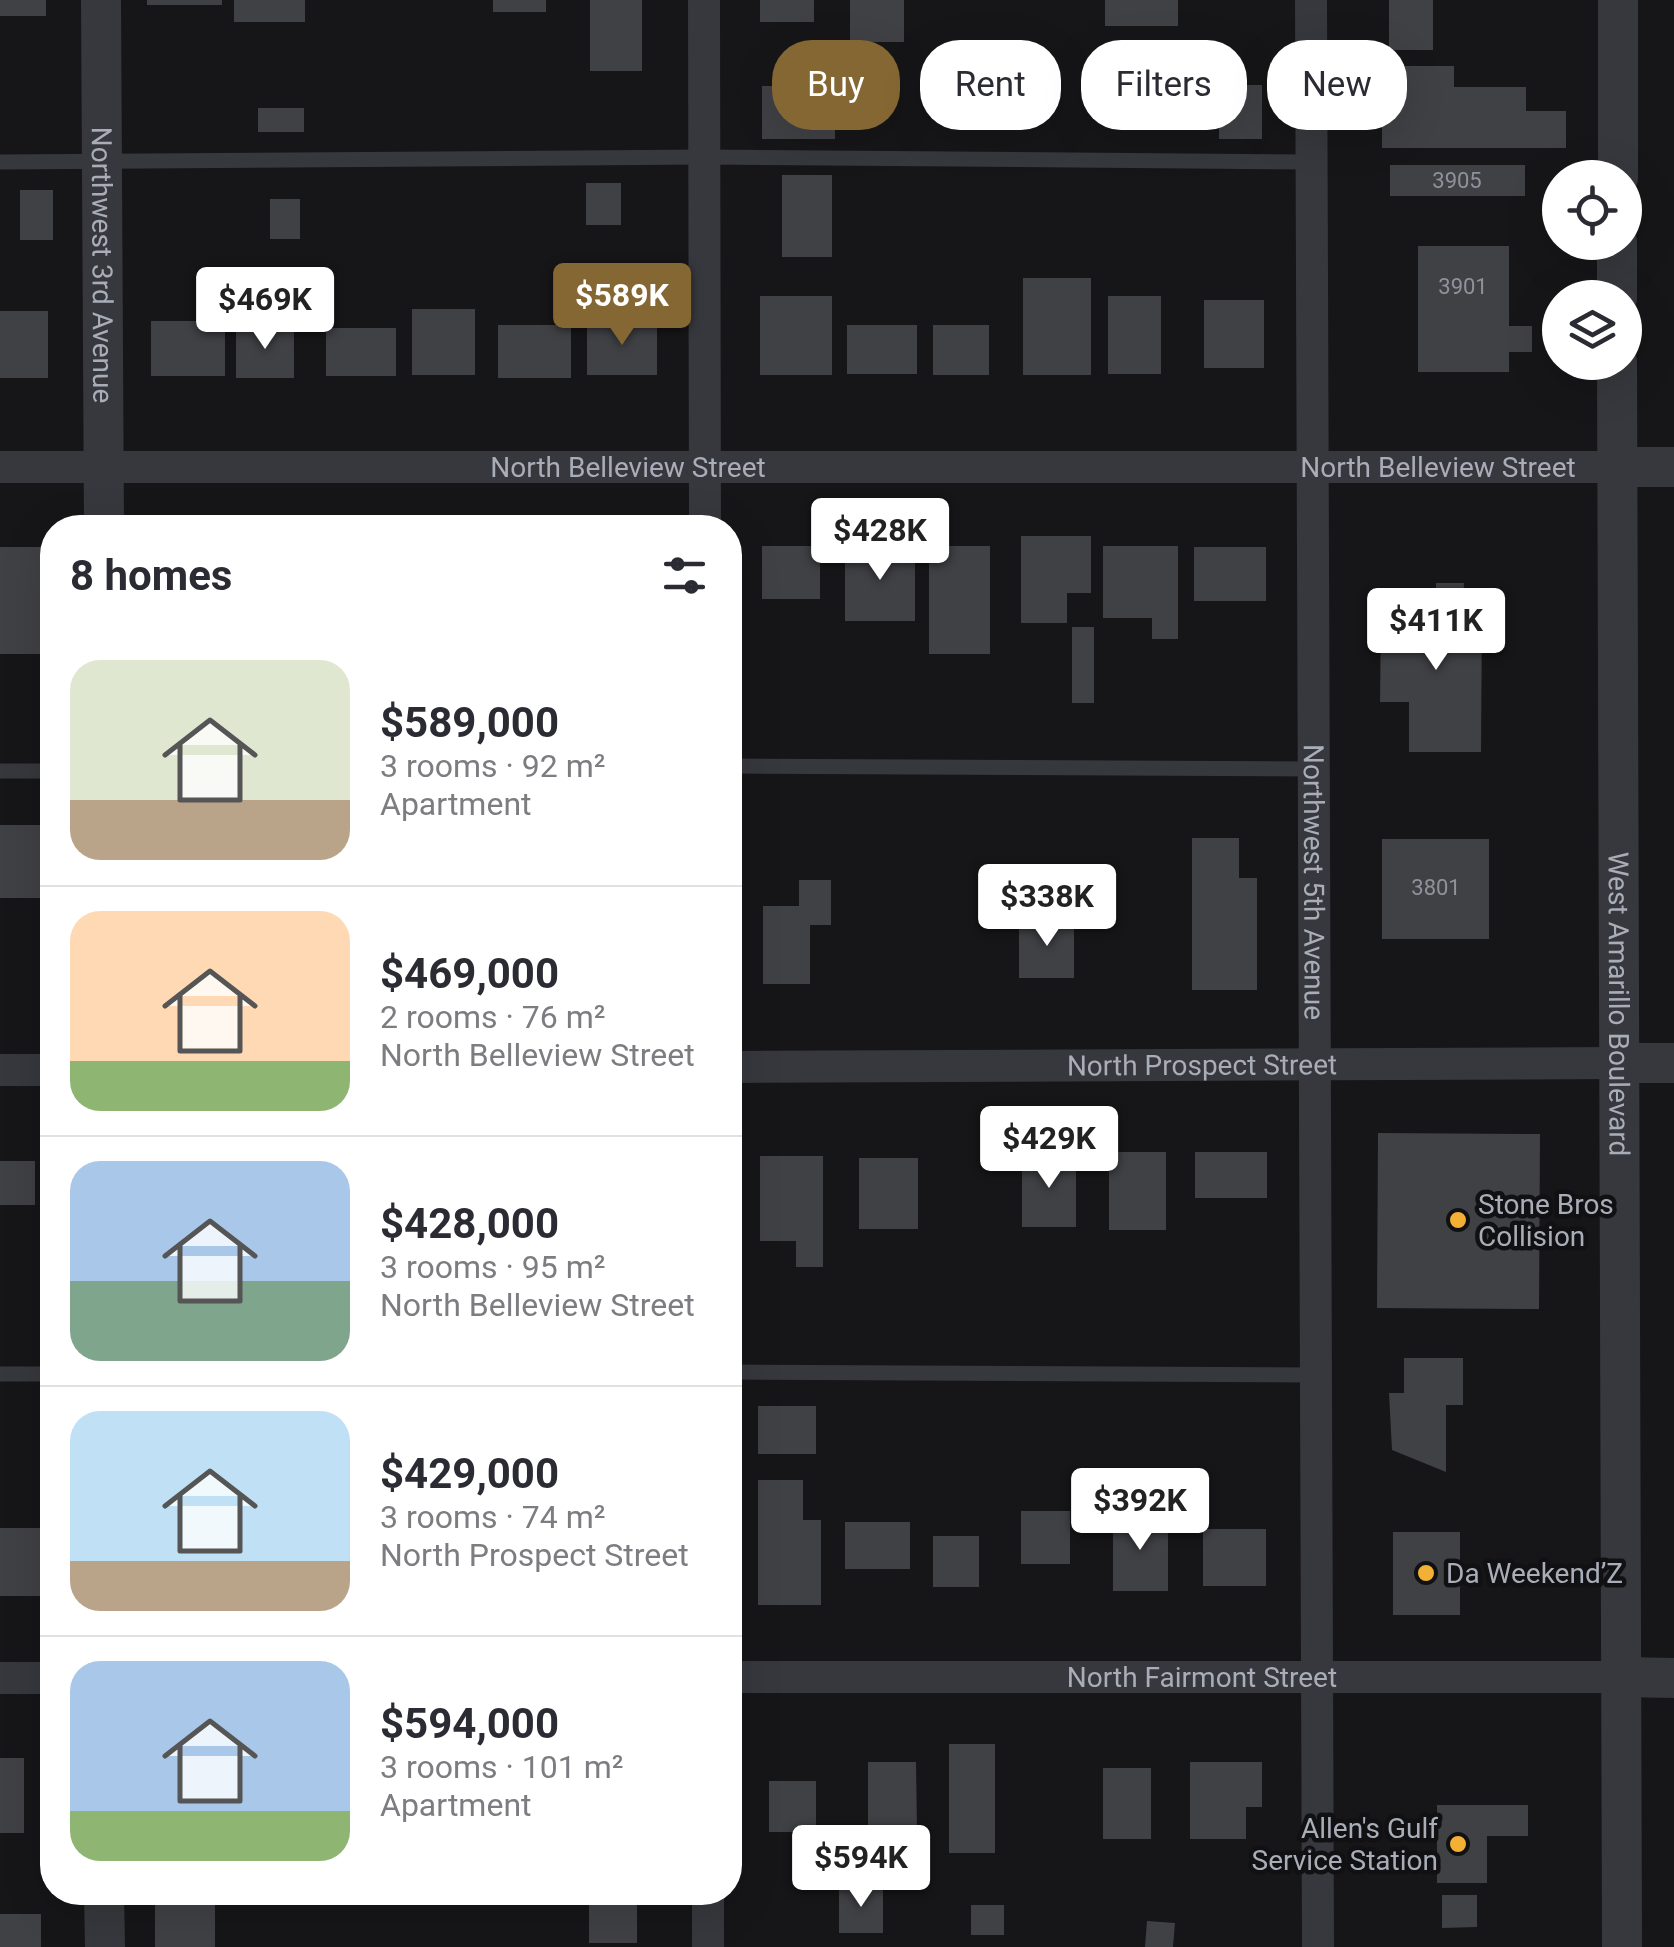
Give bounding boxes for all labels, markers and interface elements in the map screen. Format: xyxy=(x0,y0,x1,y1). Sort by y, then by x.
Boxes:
chip: Buy xyxy=(772,40,900,130)
chip: Rent xyxy=(920,40,1061,130)
chip: Filters xyxy=(1081,40,1247,130)
chip: New xyxy=(1267,40,1407,130)
street label: Northwest 3rd Avenue xyxy=(85,127,120,403)
map controls xyxy=(1542,160,1642,380)
button: locate xyxy=(1542,160,1642,260)
house number: 3905 xyxy=(1432,168,1482,193)
pin: $589K xyxy=(552,263,692,348)
pin: $469K xyxy=(195,267,335,352)
house number: 3901 xyxy=(1438,274,1488,299)
text: $589K xyxy=(575,276,669,314)
text: $469K xyxy=(218,280,312,318)
button: layers xyxy=(1542,280,1642,380)
street label: North Belleview Street xyxy=(490,451,766,484)
street label: North Belleview Street xyxy=(1300,451,1576,484)
pin: $428K xyxy=(810,498,950,583)
text: $428K xyxy=(833,511,927,549)
icon: filters xyxy=(657,548,712,603)
text: 8 homes xyxy=(70,551,232,600)
pin: $411K xyxy=(1366,588,1506,673)
text: $411K xyxy=(1389,601,1483,639)
text: $589,000 xyxy=(380,698,559,747)
icon: home xyxy=(150,700,270,820)
street label: Northwest 5th Avenue xyxy=(1297,744,1331,1020)
text: 3 rooms · 92 m² xyxy=(380,747,605,785)
text: Apartment xyxy=(380,785,532,823)
street label: West Amarillo Boulevard xyxy=(1602,852,1636,1156)
pin: $338K xyxy=(977,864,1117,949)
house number: 3801 xyxy=(1411,875,1461,900)
text: $338K xyxy=(1000,877,1094,915)
text: $469,000 xyxy=(380,949,559,998)
icon: home xyxy=(150,951,270,1071)
text: 2 rooms · 76 m² xyxy=(380,998,605,1036)
text: North Belleview Street xyxy=(380,1036,695,1074)
street label: North Prospect Street xyxy=(1067,1048,1337,1082)
pin: $429K xyxy=(979,1106,1119,1191)
text: $429K xyxy=(1002,1119,1096,1157)
place label: Stone Bros Collision xyxy=(1478,1188,1614,1253)
text: $428,000 xyxy=(380,1199,559,1248)
icon: home xyxy=(150,1201,270,1321)
marker: Stone Bros Collision xyxy=(1447,1209,1469,1231)
text: 3 rooms · 95 m² xyxy=(380,1248,605,1286)
text: North Belleview Street xyxy=(380,1286,695,1324)
text: $429,000 xyxy=(380,1449,559,1498)
icon: home xyxy=(150,1451,270,1571)
pin: $392K xyxy=(1070,1468,1210,1553)
text: $392K xyxy=(1093,1481,1187,1519)
text: 3 rooms · 74 m² xyxy=(380,1498,605,1536)
text: North Prospect Street xyxy=(380,1536,689,1574)
place label: Da Weekend’Z xyxy=(1446,1557,1623,1590)
marker: Da Weekend’Z xyxy=(1415,1562,1437,1584)
street label: North Fairmont Street xyxy=(1067,1661,1337,1694)
text: $594,000 xyxy=(380,1699,559,1748)
icon: home xyxy=(150,1701,270,1821)
text: 3 rooms · 101 m² xyxy=(380,1748,623,1786)
text: Apartment xyxy=(380,1786,532,1824)
place label: Allen's Gulf Service Station xyxy=(1252,1812,1438,1877)
pin: $594K xyxy=(791,1825,931,1910)
marker: Allen's Gulf Service Station xyxy=(1447,1833,1469,1855)
text: $594K xyxy=(814,1838,908,1876)

